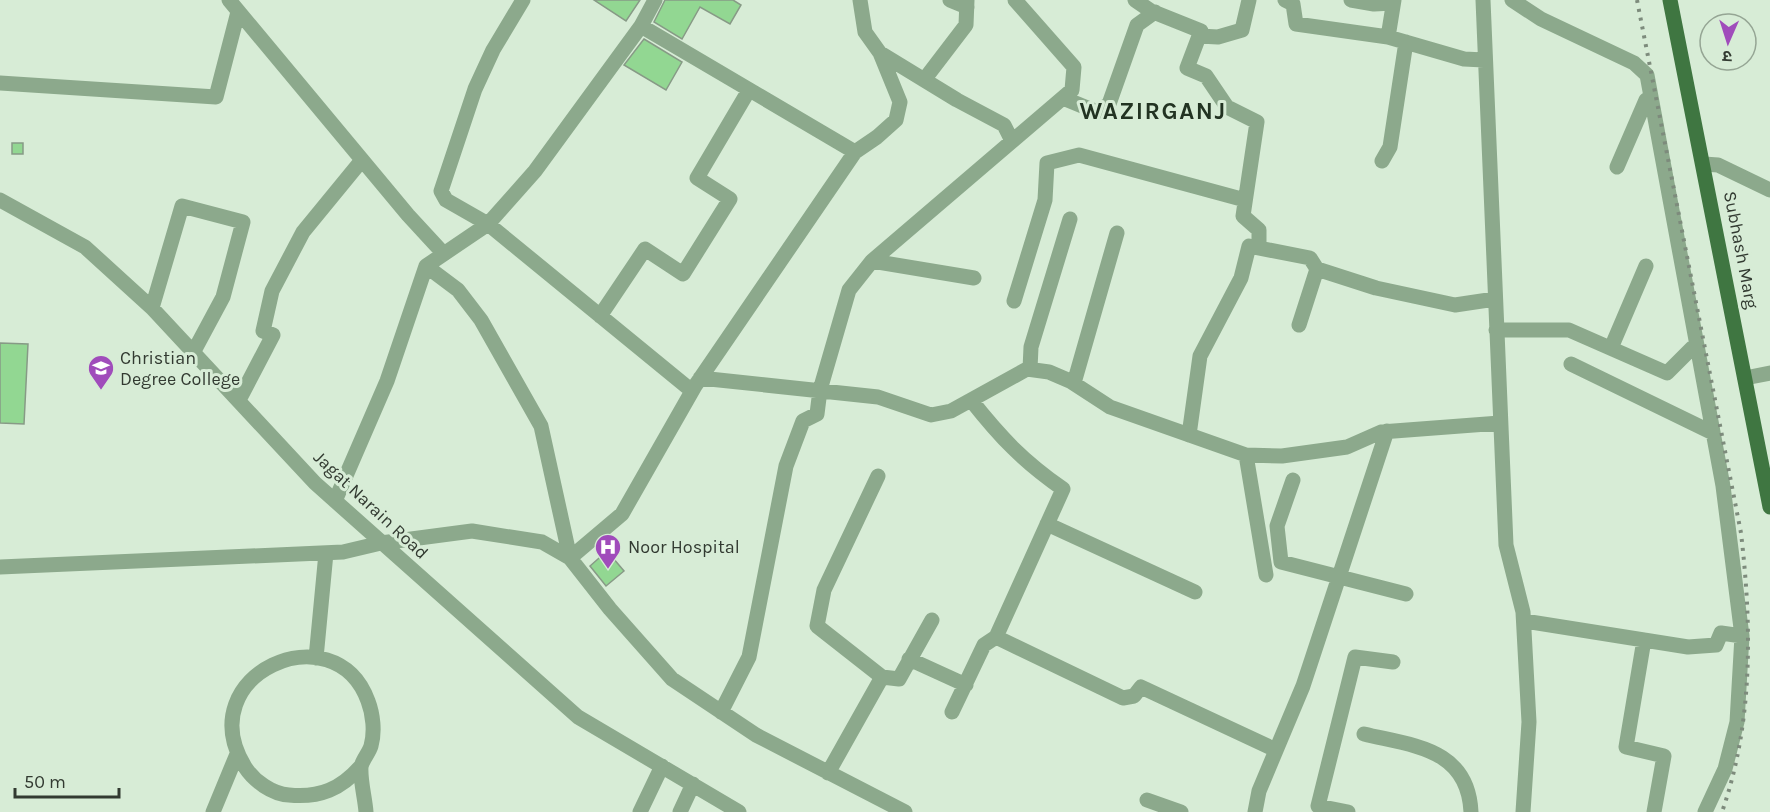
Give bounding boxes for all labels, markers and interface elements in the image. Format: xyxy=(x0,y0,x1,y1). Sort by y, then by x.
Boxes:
north arrow xyxy=(1698,12,1758,72)
text: उ xyxy=(1721,47,1732,66)
district label: WAZIRGANJ xyxy=(1079,97,1227,125)
street label: Subhash Marg xyxy=(1719,189,1763,311)
place label: Christian Degree College xyxy=(120,347,240,390)
school or university icon: Christian Degree College xyxy=(86,353,116,391)
street label: Jagat Narain Road xyxy=(309,446,433,564)
hospital icon: Noor Hospital xyxy=(593,532,623,570)
place label: Noor Hospital xyxy=(628,536,740,558)
scale bar xyxy=(15,761,118,799)
text: 50 m xyxy=(24,771,66,793)

